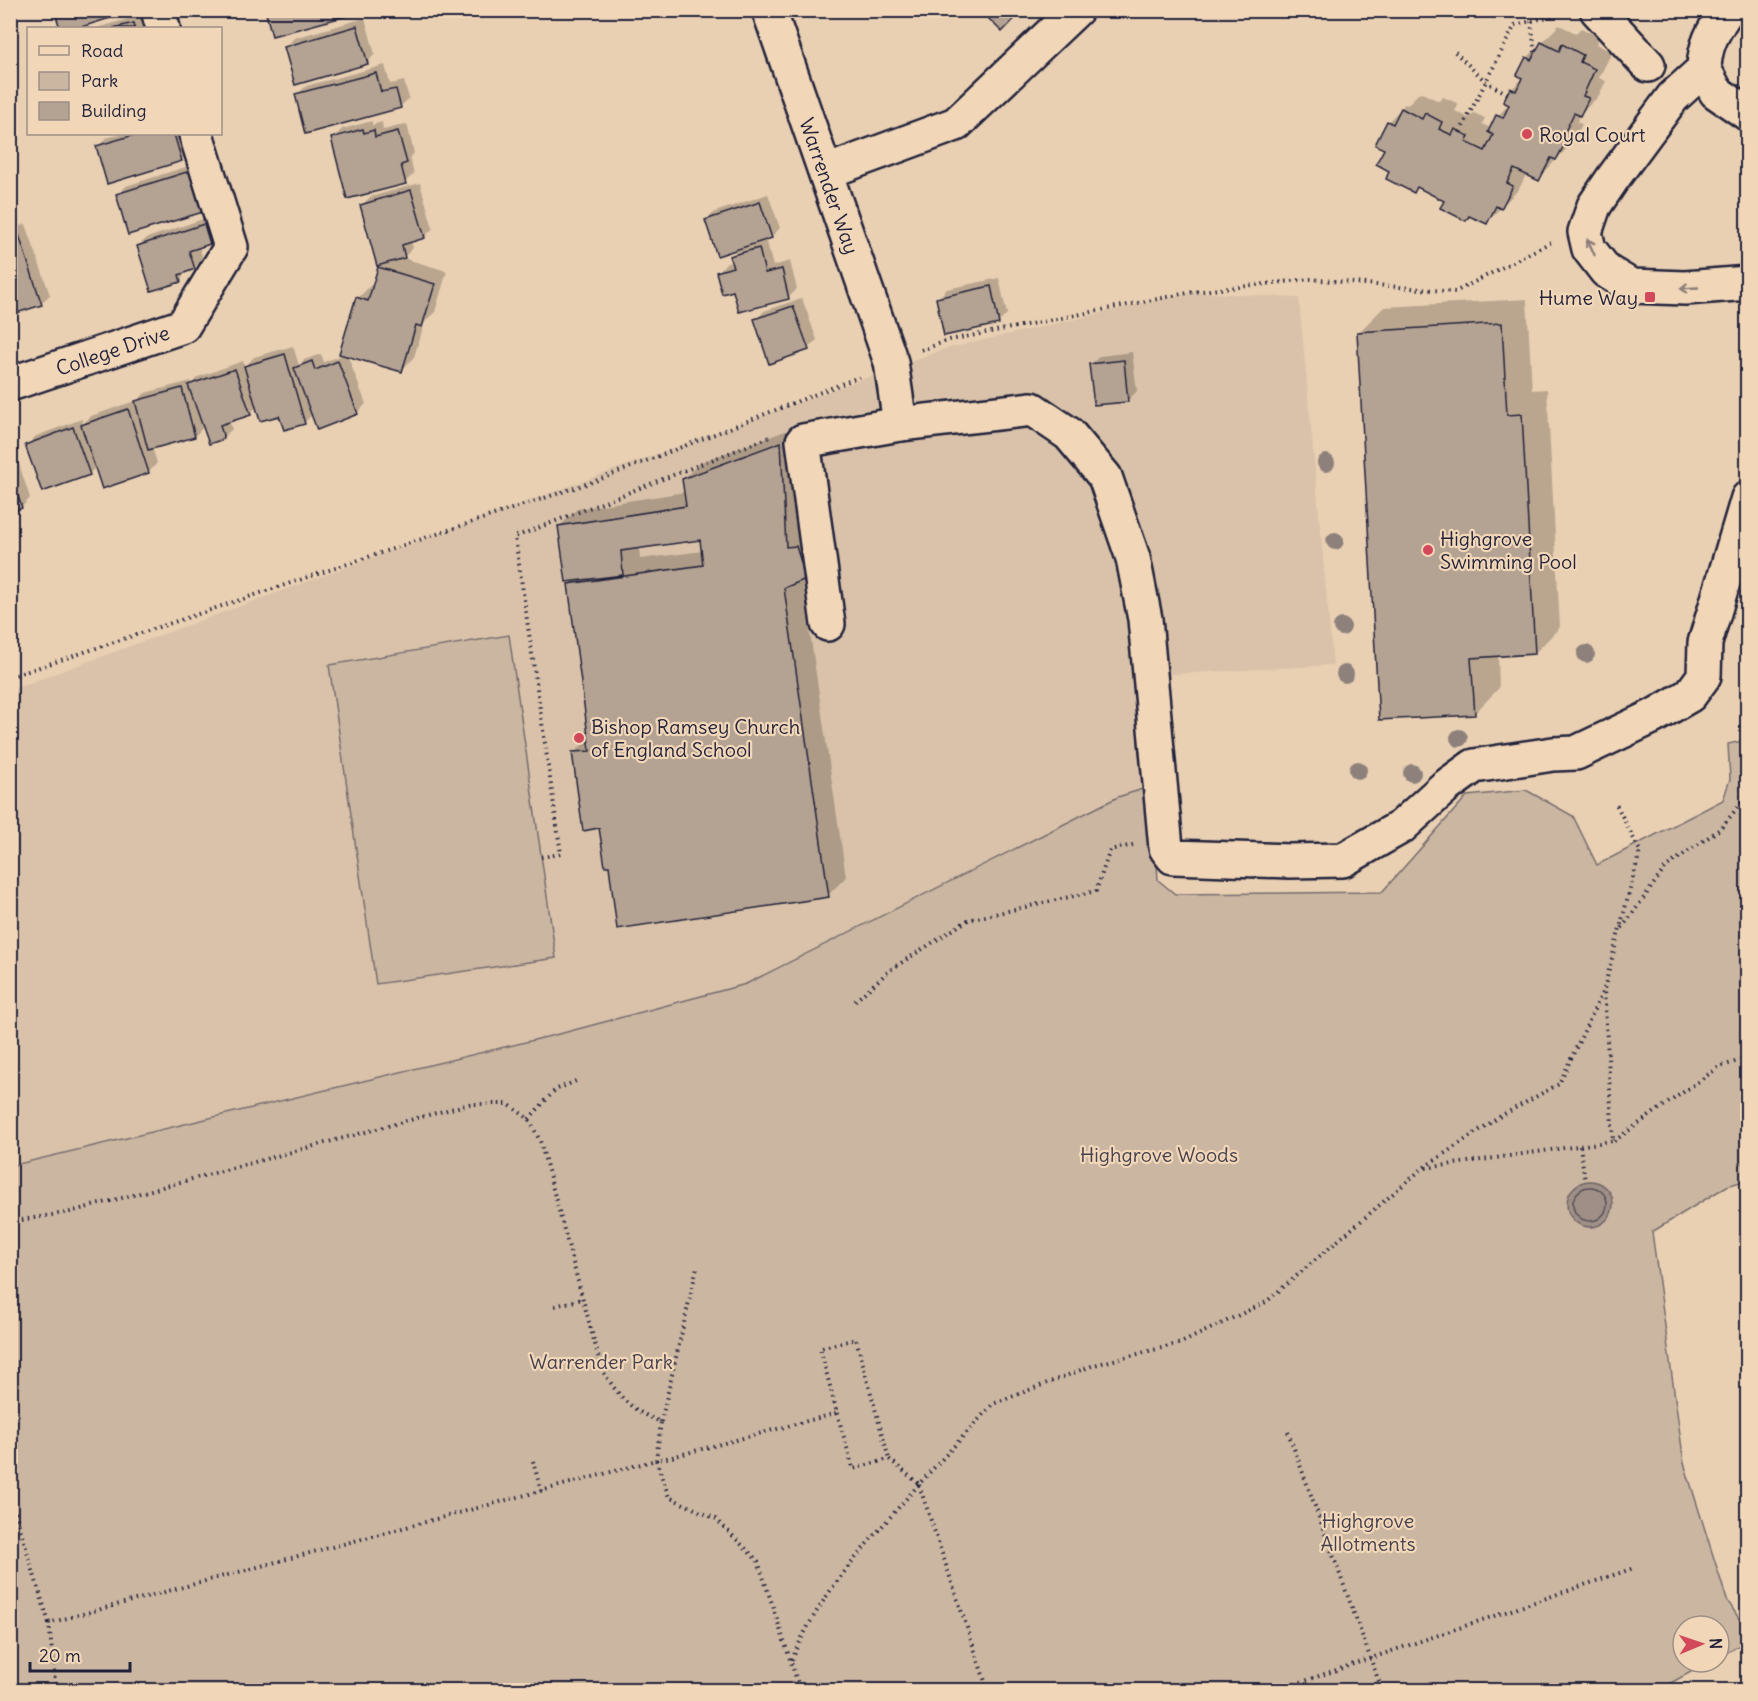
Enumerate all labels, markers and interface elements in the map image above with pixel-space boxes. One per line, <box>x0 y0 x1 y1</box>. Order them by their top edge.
legend <box>27 27 222 135</box>
text: Road <box>81 39 124 62</box>
text: Park <box>81 69 118 92</box>
text: Building <box>81 99 146 122</box>
street label: Warrender Way <box>795 114 865 257</box>
place label: Royal Court <box>1539 122 1646 147</box>
marker: Royal Court <box>1520 127 1534 141</box>
one-way arrow <box>1584 239 1596 257</box>
one-way arrow <box>1680 282 1700 293</box>
place label: Hume Way <box>1539 285 1638 310</box>
marker: Hume Way <box>1643 290 1657 304</box>
street label: College Drive <box>52 319 172 380</box>
place label: Highgrove Swimming Pool <box>1440 526 1577 574</box>
marker: Highgrove Swimming Pool <box>1421 543 1435 557</box>
place label: Bishop Ramsey Church of England School <box>591 714 800 762</box>
marker: Bishop Ramsey Church of England School <box>572 731 586 745</box>
park label: Highgrove Woods <box>1080 1142 1238 1167</box>
park label: Warrender Park <box>529 1349 673 1374</box>
park label: Highgrove Allotments <box>1320 1508 1416 1556</box>
north arrow <box>1671 1614 1731 1674</box>
scale bar <box>30 1635 130 1673</box>
text: N <box>1706 1638 1726 1649</box>
text: 20 m <box>39 1644 81 1667</box>

